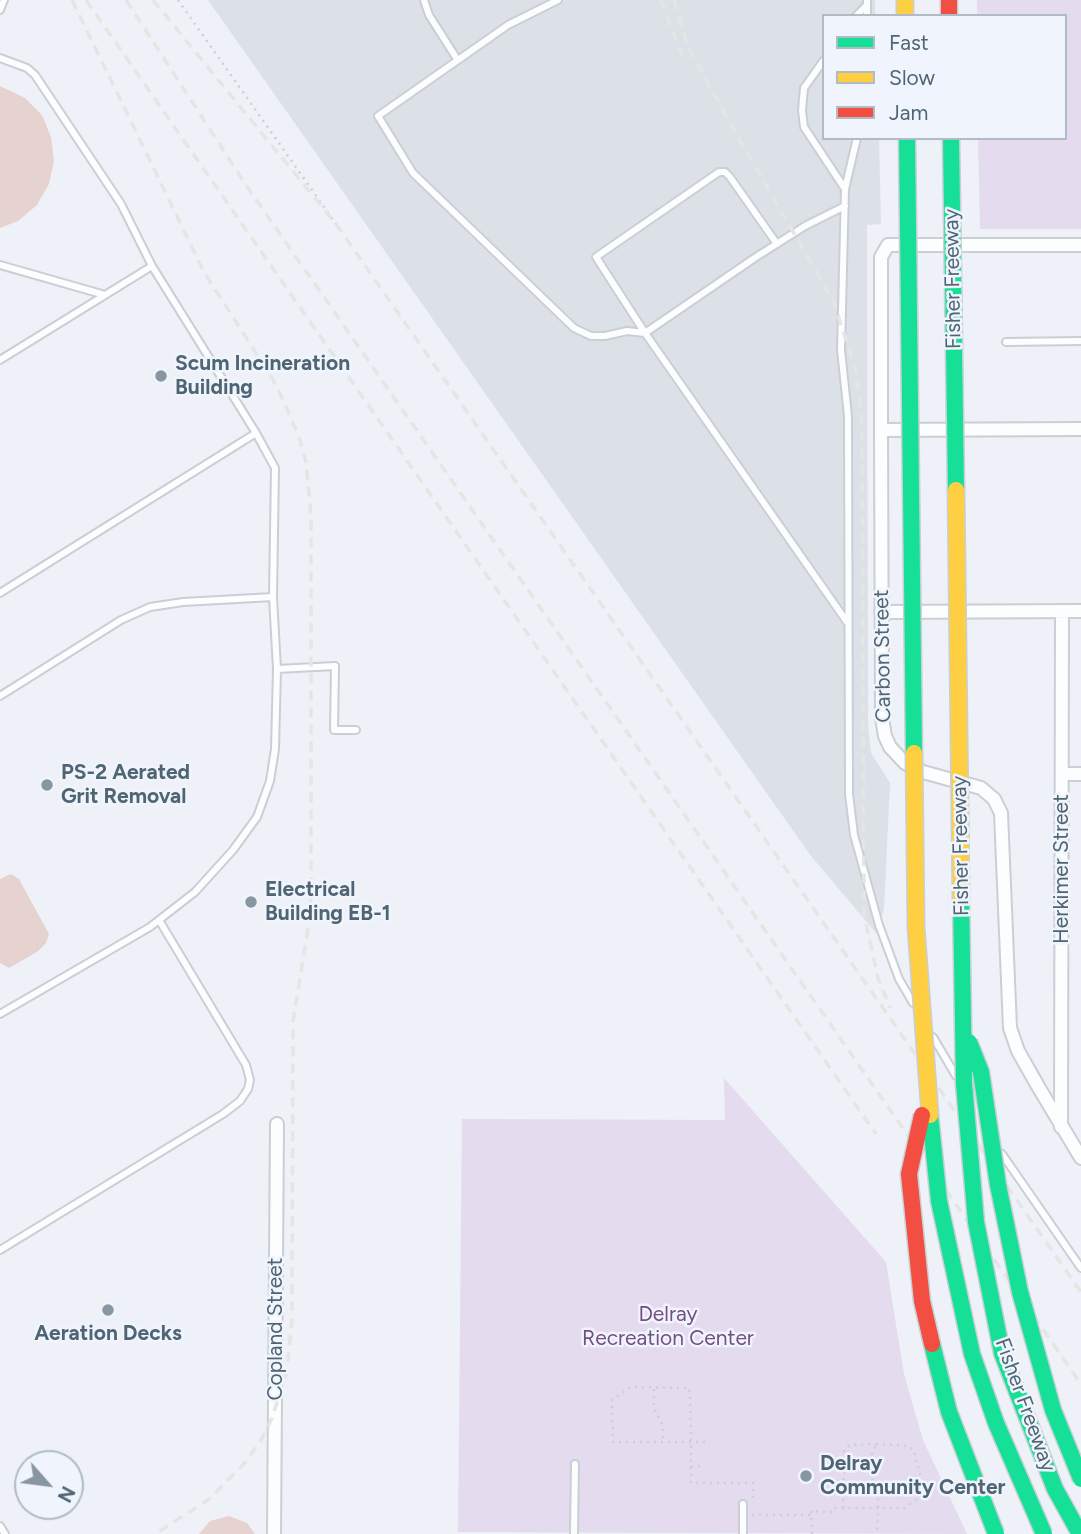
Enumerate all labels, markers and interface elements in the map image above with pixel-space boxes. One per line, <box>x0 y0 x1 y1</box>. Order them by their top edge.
legend <box>822 14 1067 140</box>
text: Fast <box>889 30 929 55</box>
text: Slow <box>889 65 935 90</box>
text: Jam <box>889 100 928 125</box>
street label: Fisher Freeway <box>939 209 967 349</box>
place label: Scum Incineration Building <box>175 351 350 401</box>
marker: Scum Incineration Building <box>153 368 169 384</box>
street label: Carbon Street <box>869 589 897 723</box>
place label: PS-2 Aerated Grit Removal <box>61 760 190 810</box>
street label: Fisher Freeway <box>947 776 975 916</box>
marker: PS-2 Aerated Grit Removal <box>39 777 55 793</box>
street label: Herkimer Street <box>1049 794 1075 944</box>
place label: Electrical Building EB-1 <box>265 877 391 927</box>
marker: Electrical Building EB-1 <box>243 894 259 910</box>
street label: Copland Street <box>263 1257 289 1401</box>
marker: Aeration Decks <box>100 1302 116 1318</box>
park label: Delray Recreation Center <box>582 1302 754 1352</box>
place label: Aeration Decks <box>34 1321 182 1347</box>
street label: Fisher Freeway <box>989 1335 1061 1475</box>
north arrow <box>14 1450 84 1520</box>
place label: Delray Community Center <box>820 1451 1006 1501</box>
marker: Delray Community Center <box>798 1468 814 1484</box>
text: N <box>53 1482 80 1506</box>

